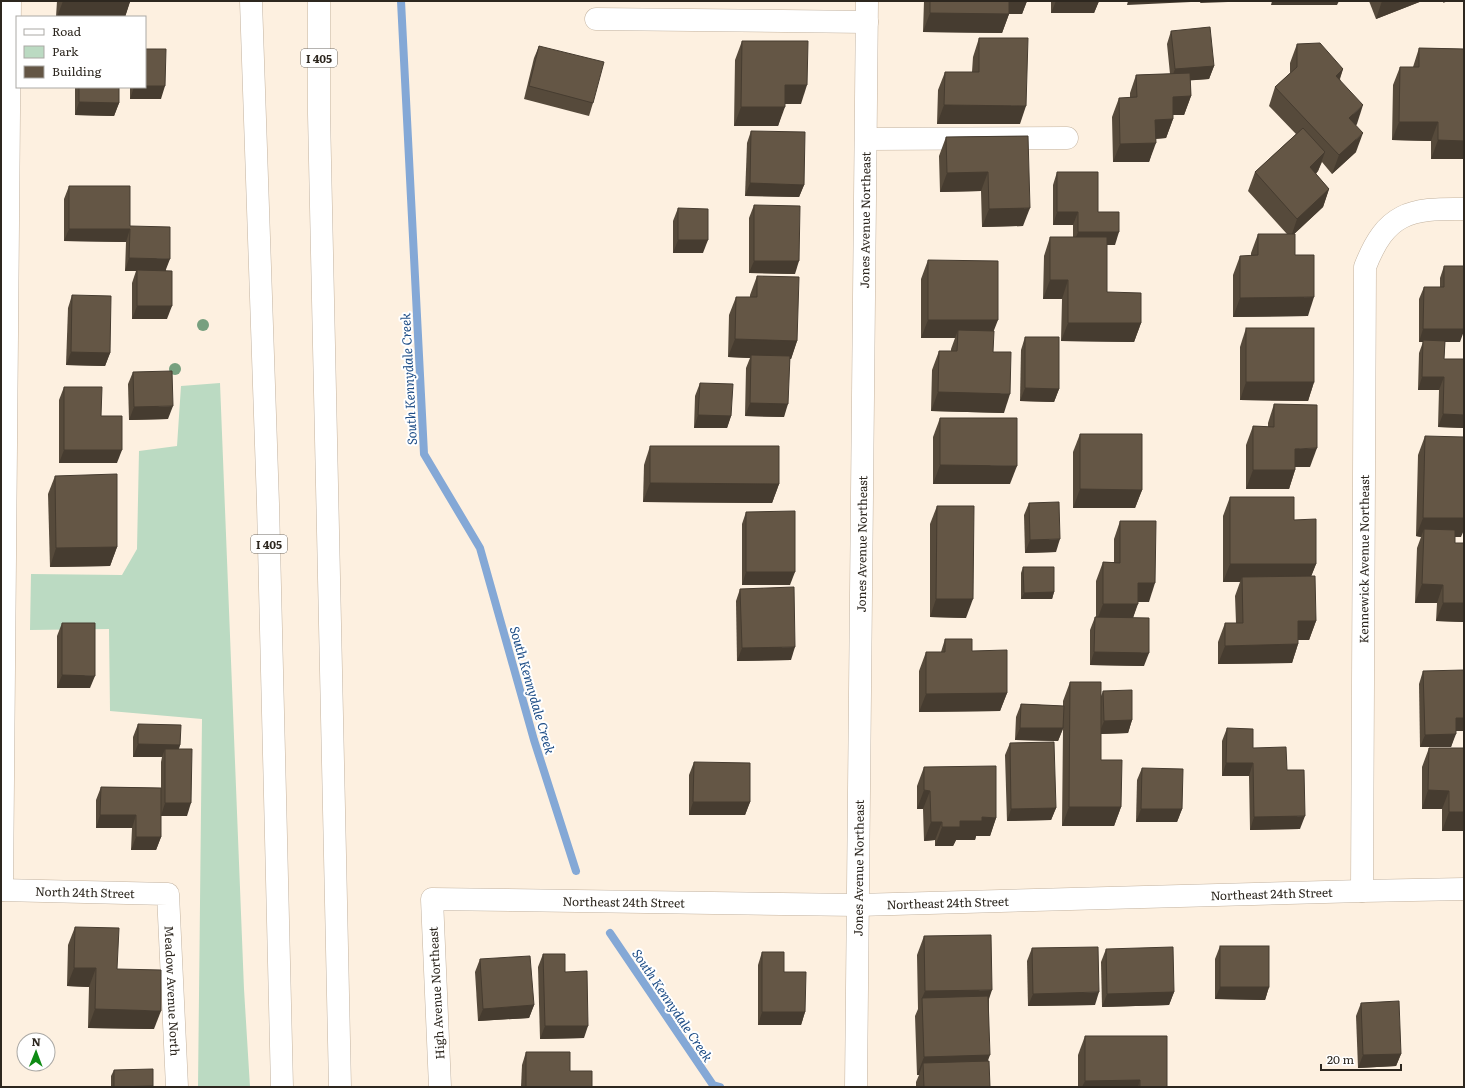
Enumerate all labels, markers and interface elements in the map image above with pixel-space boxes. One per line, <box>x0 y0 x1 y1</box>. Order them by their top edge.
legend <box>16 16 146 88</box>
text: Road <box>52 22 82 40</box>
text: Park <box>52 42 79 60</box>
road number: I 405 <box>301 49 337 67</box>
text: Building <box>52 62 102 80</box>
street label: Jones Avenue Northeast <box>855 151 874 289</box>
water label: South Kennydale Creek <box>395 312 421 446</box>
street label: Kennewick Avenue Northeast <box>1354 474 1373 643</box>
street label: Jones Avenue Northeast <box>852 475 871 613</box>
road number: I 405 <box>251 535 287 553</box>
water label: South Kennydale Creek <box>506 624 561 757</box>
street label: Jones Avenue Northeast <box>849 799 868 937</box>
street label: North 24th Street <box>35 882 135 902</box>
street label: Northeast 24th Street <box>1210 883 1333 904</box>
street label: Northeast 24th Street <box>563 892 685 912</box>
street label: Northeast 24th Street <box>886 892 1009 913</box>
street label: Meadow Avenue North <box>160 925 185 1057</box>
street label: High Avenue Northeast <box>424 926 448 1060</box>
water label: South Kennydale Creek <box>628 945 718 1066</box>
north arrow <box>16 1032 56 1072</box>
text: N <box>31 1033 41 1049</box>
scale bar <box>1321 1046 1401 1072</box>
text: 20 m <box>1327 1050 1354 1068</box>

